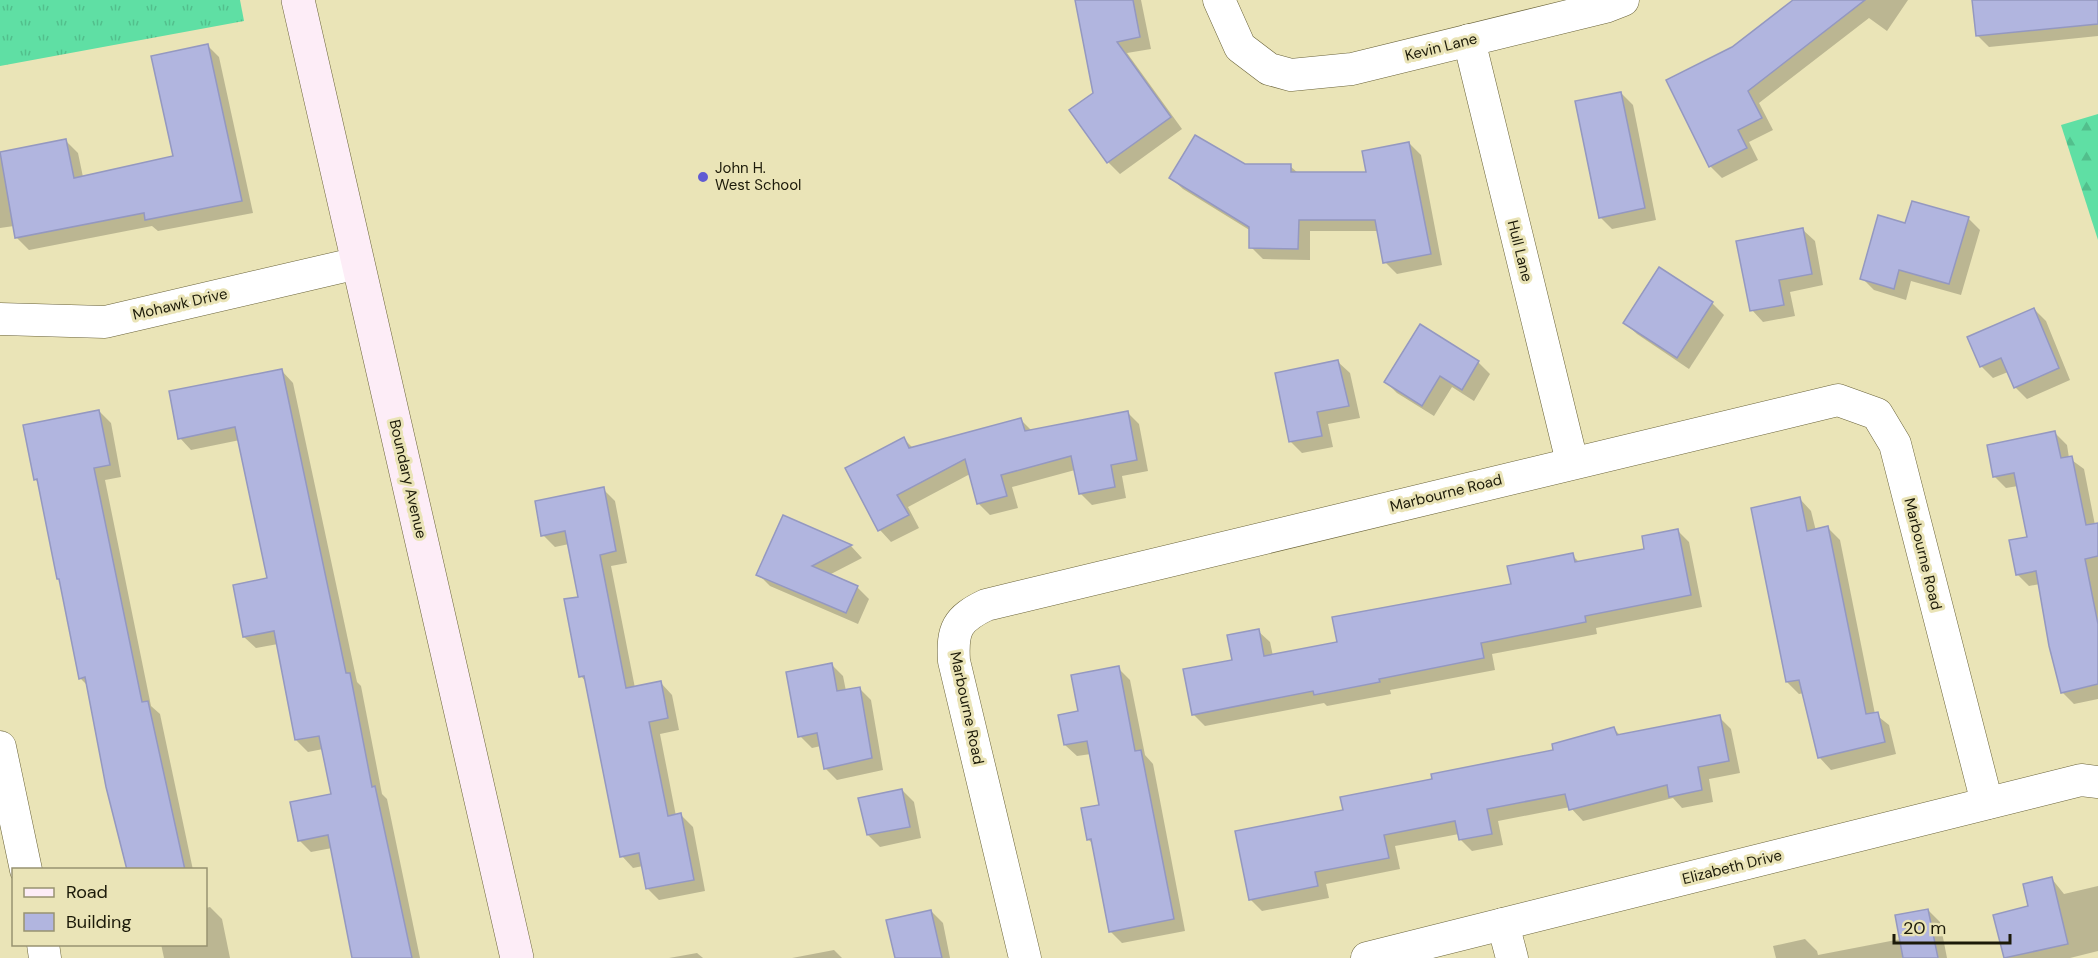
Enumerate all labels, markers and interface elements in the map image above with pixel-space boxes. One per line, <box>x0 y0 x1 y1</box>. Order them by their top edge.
street label: Kevin Lane <box>1403 28 1479 66</box>
place label: John H. West School <box>715 158 801 195</box>
marker: John H. West School <box>696 170 710 184</box>
street label: Hull Lane <box>1503 218 1537 284</box>
street label: Mohawk Drive <box>131 283 229 325</box>
street label: Boundary Avenue <box>385 418 431 540</box>
street label: Marbourne Road <box>1388 469 1504 517</box>
street label: Marbourne Road <box>1899 496 1947 612</box>
street label: Marbourne Road <box>945 650 989 766</box>
street label: Elizabeth Drive <box>1680 845 1784 889</box>
legend <box>12 868 207 946</box>
text: Road <box>66 880 108 904</box>
scale bar <box>1894 907 2010 945</box>
text: Building <box>66 910 131 934</box>
text: 20 m <box>1903 916 1946 940</box>

